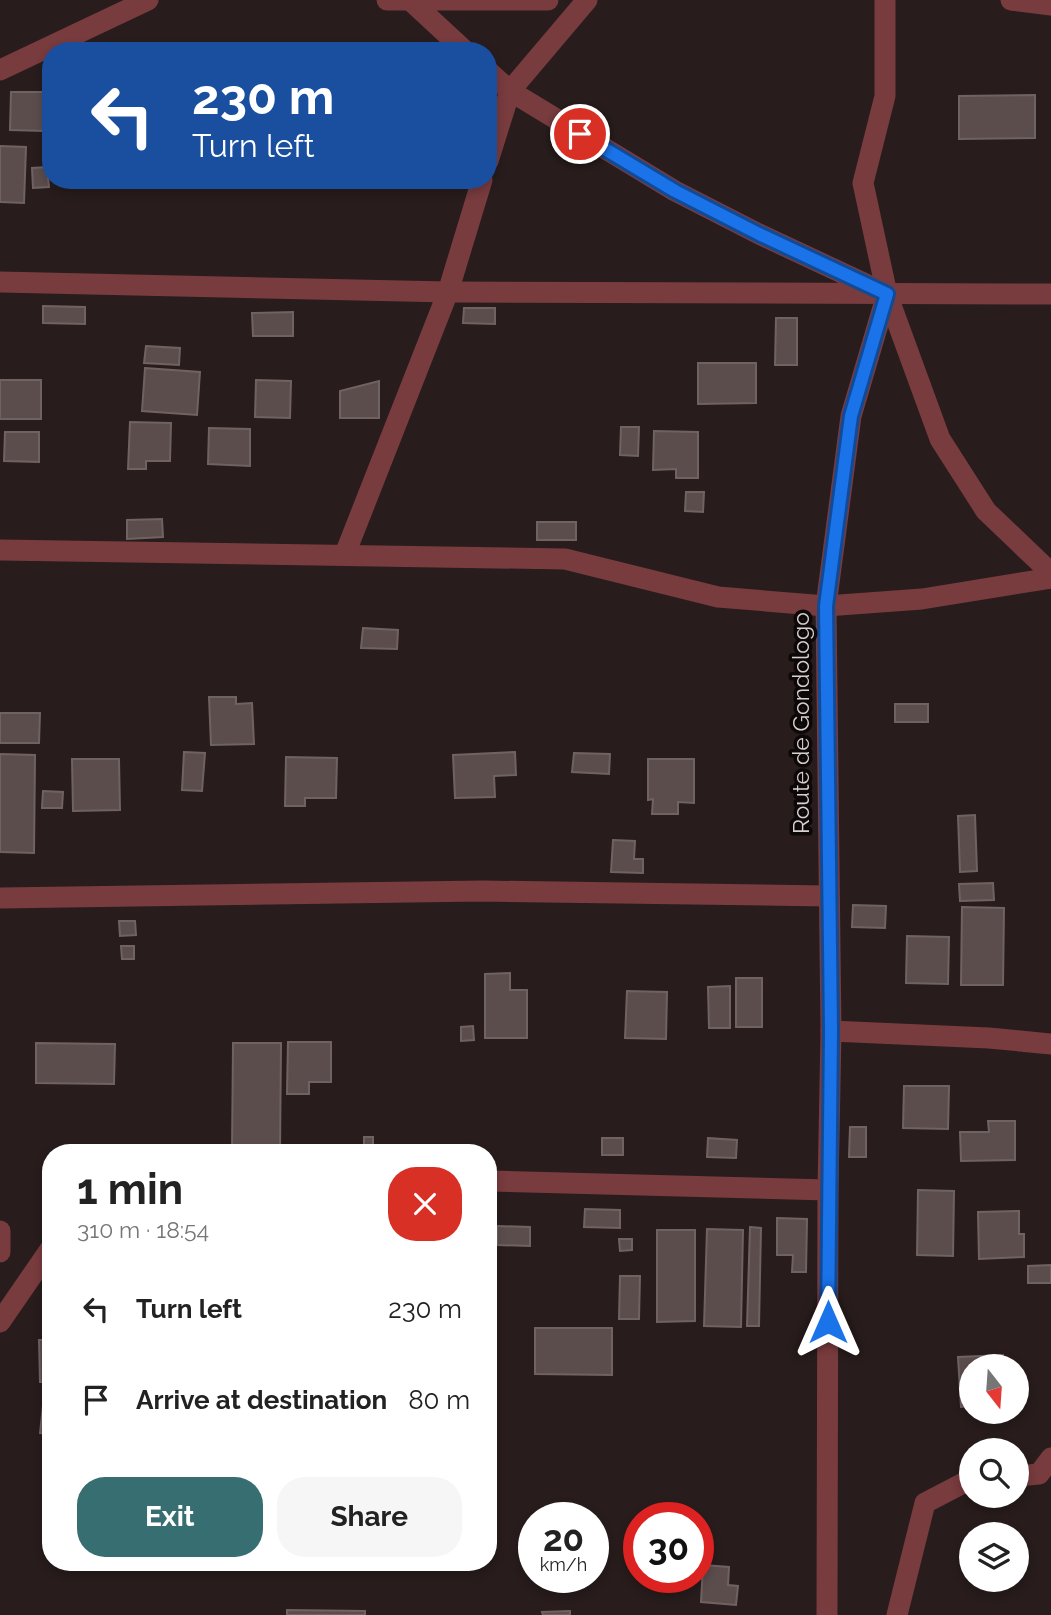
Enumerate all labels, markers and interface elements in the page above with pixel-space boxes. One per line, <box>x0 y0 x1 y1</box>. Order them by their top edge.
text: 230 m <box>192 68 334 125</box>
icon: left <box>77 70 168 161</box>
pin <box>550 104 610 164</box>
icon: arrive <box>561 115 599 153</box>
text: Turn left <box>192 127 314 164</box>
street label: Route de Gondologo <box>787 612 814 834</box>
text: 1 min <box>77 1165 183 1214</box>
button: close <box>388 1167 462 1241</box>
text: 310 m · 18:54 <box>77 1216 209 1243</box>
position arrow <box>791 1285 865 1359</box>
icon: left <box>77 1290 115 1328</box>
text: Turn left <box>136 1294 242 1324</box>
text: 230 m <box>388 1294 462 1324</box>
north arrow <box>959 1354 1029 1424</box>
map controls <box>959 1354 1029 1592</box>
icon: arrive <box>77 1381 115 1419</box>
text: Arrive at destination <box>136 1385 387 1415</box>
text: 80 m <box>408 1385 470 1415</box>
button: search <box>959 1438 1029 1508</box>
button: Exit <box>77 1477 263 1557</box>
button: Share <box>277 1477 462 1557</box>
speed limit sign: 30 <box>623 1502 714 1593</box>
text: 20 <box>543 1518 584 1559</box>
button: layers <box>959 1522 1029 1592</box>
text: km/h <box>540 1554 587 1575</box>

